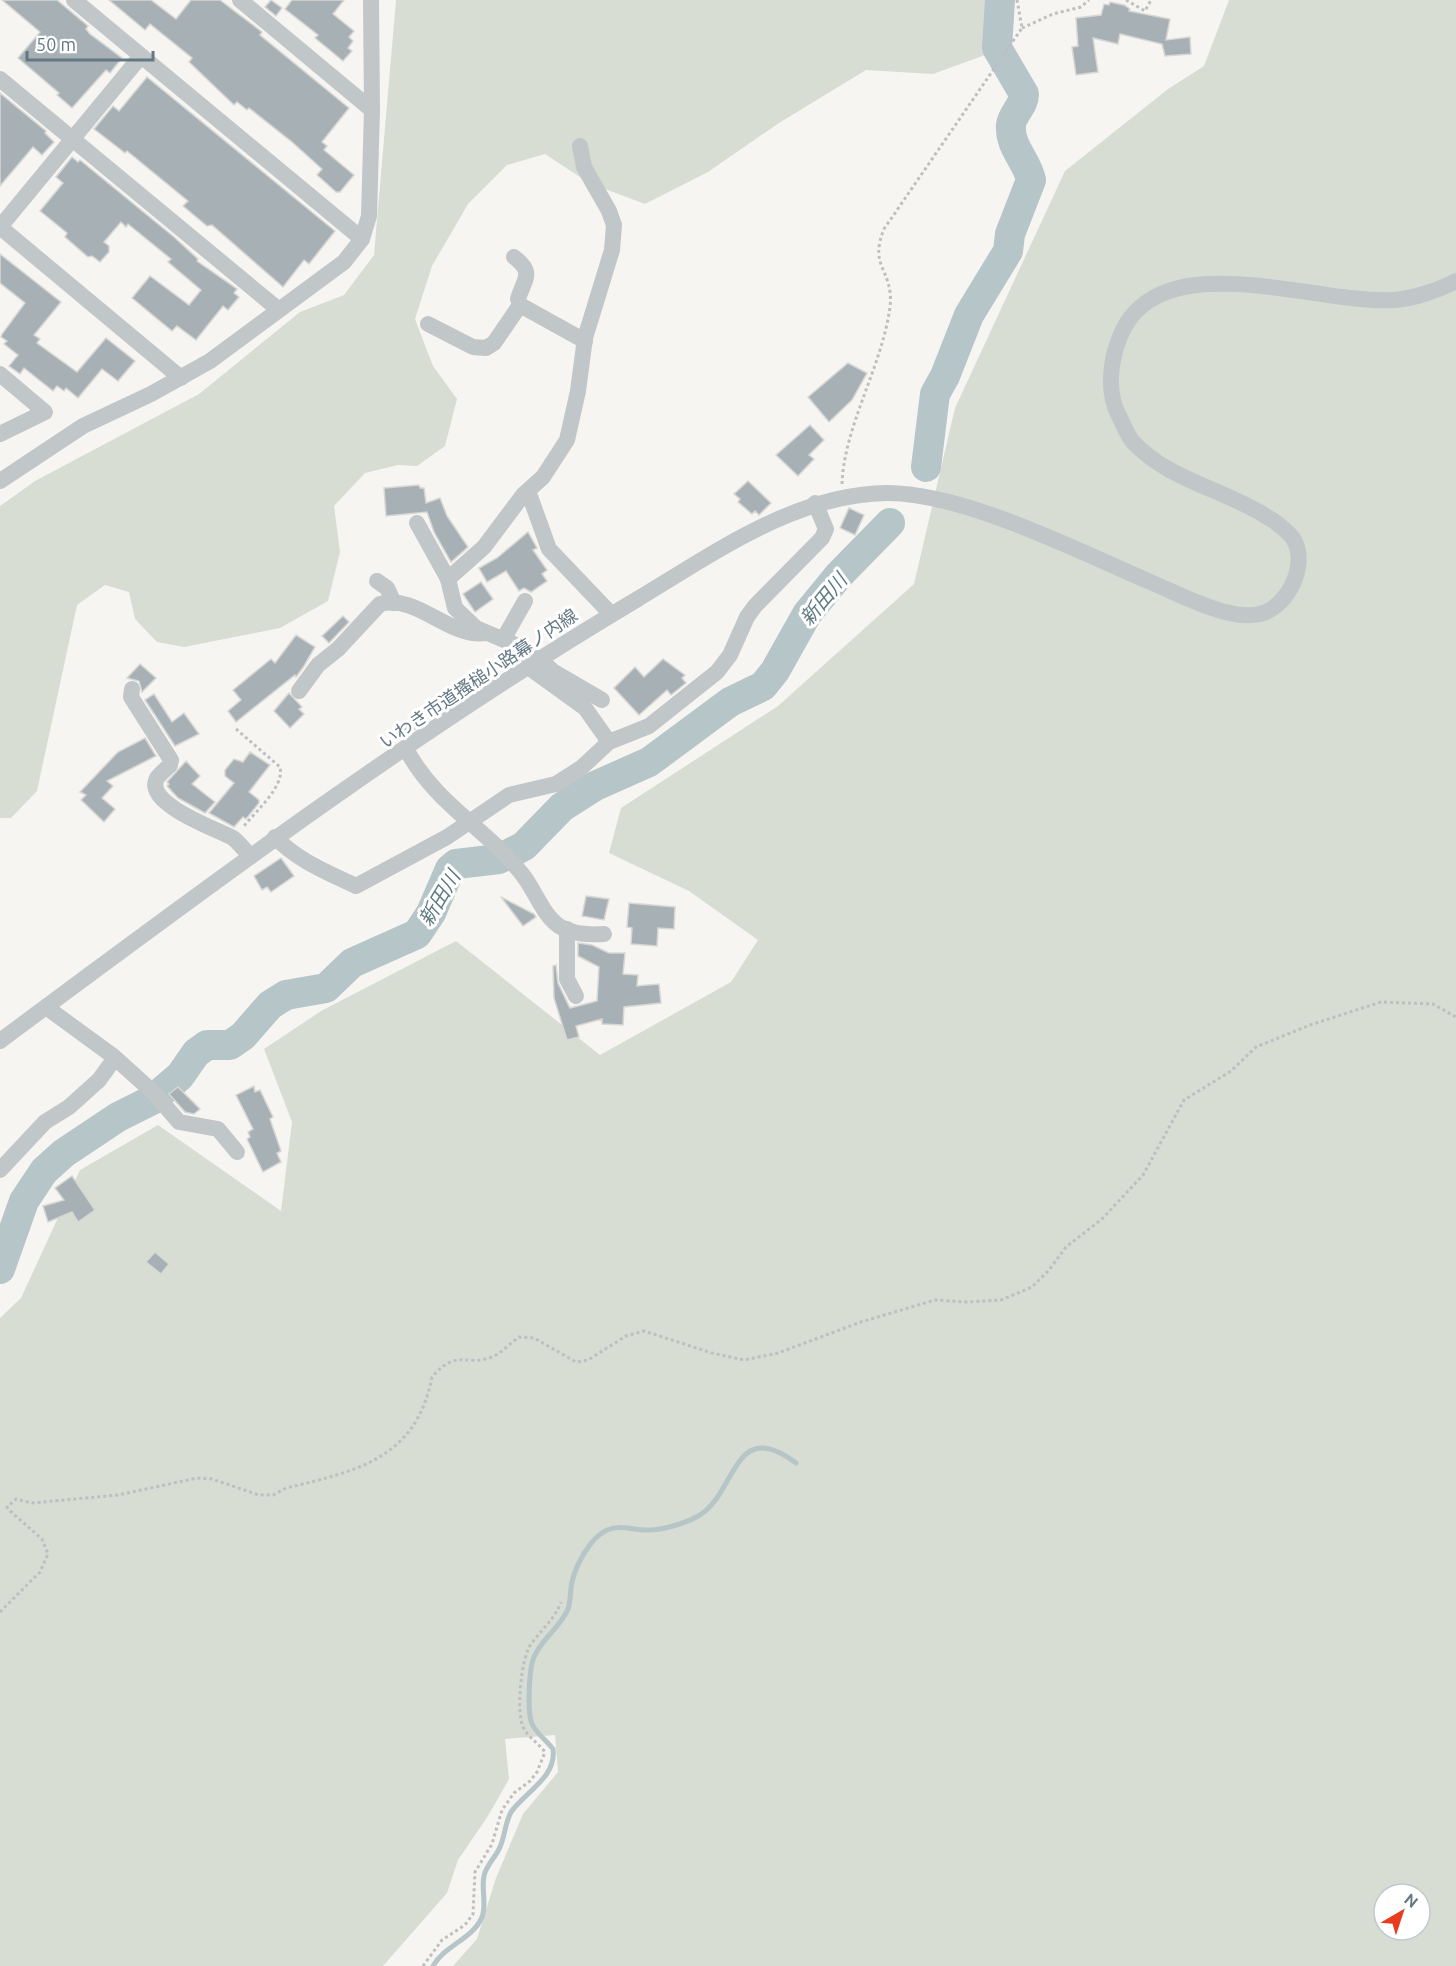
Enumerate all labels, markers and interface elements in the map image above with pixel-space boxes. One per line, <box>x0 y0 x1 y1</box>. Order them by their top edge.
scale bar <box>27 24 153 62</box>
text: 50 m <box>36 34 76 54</box>
water label: 新田川 <box>795 567 852 629</box>
street label: いわき市道搔槌小路幕ノ内線 <box>375 604 581 752</box>
water label: 新田川 <box>414 865 465 930</box>
north arrow <box>1372 1882 1432 1942</box>
text: N <box>1401 1890 1422 1911</box>

